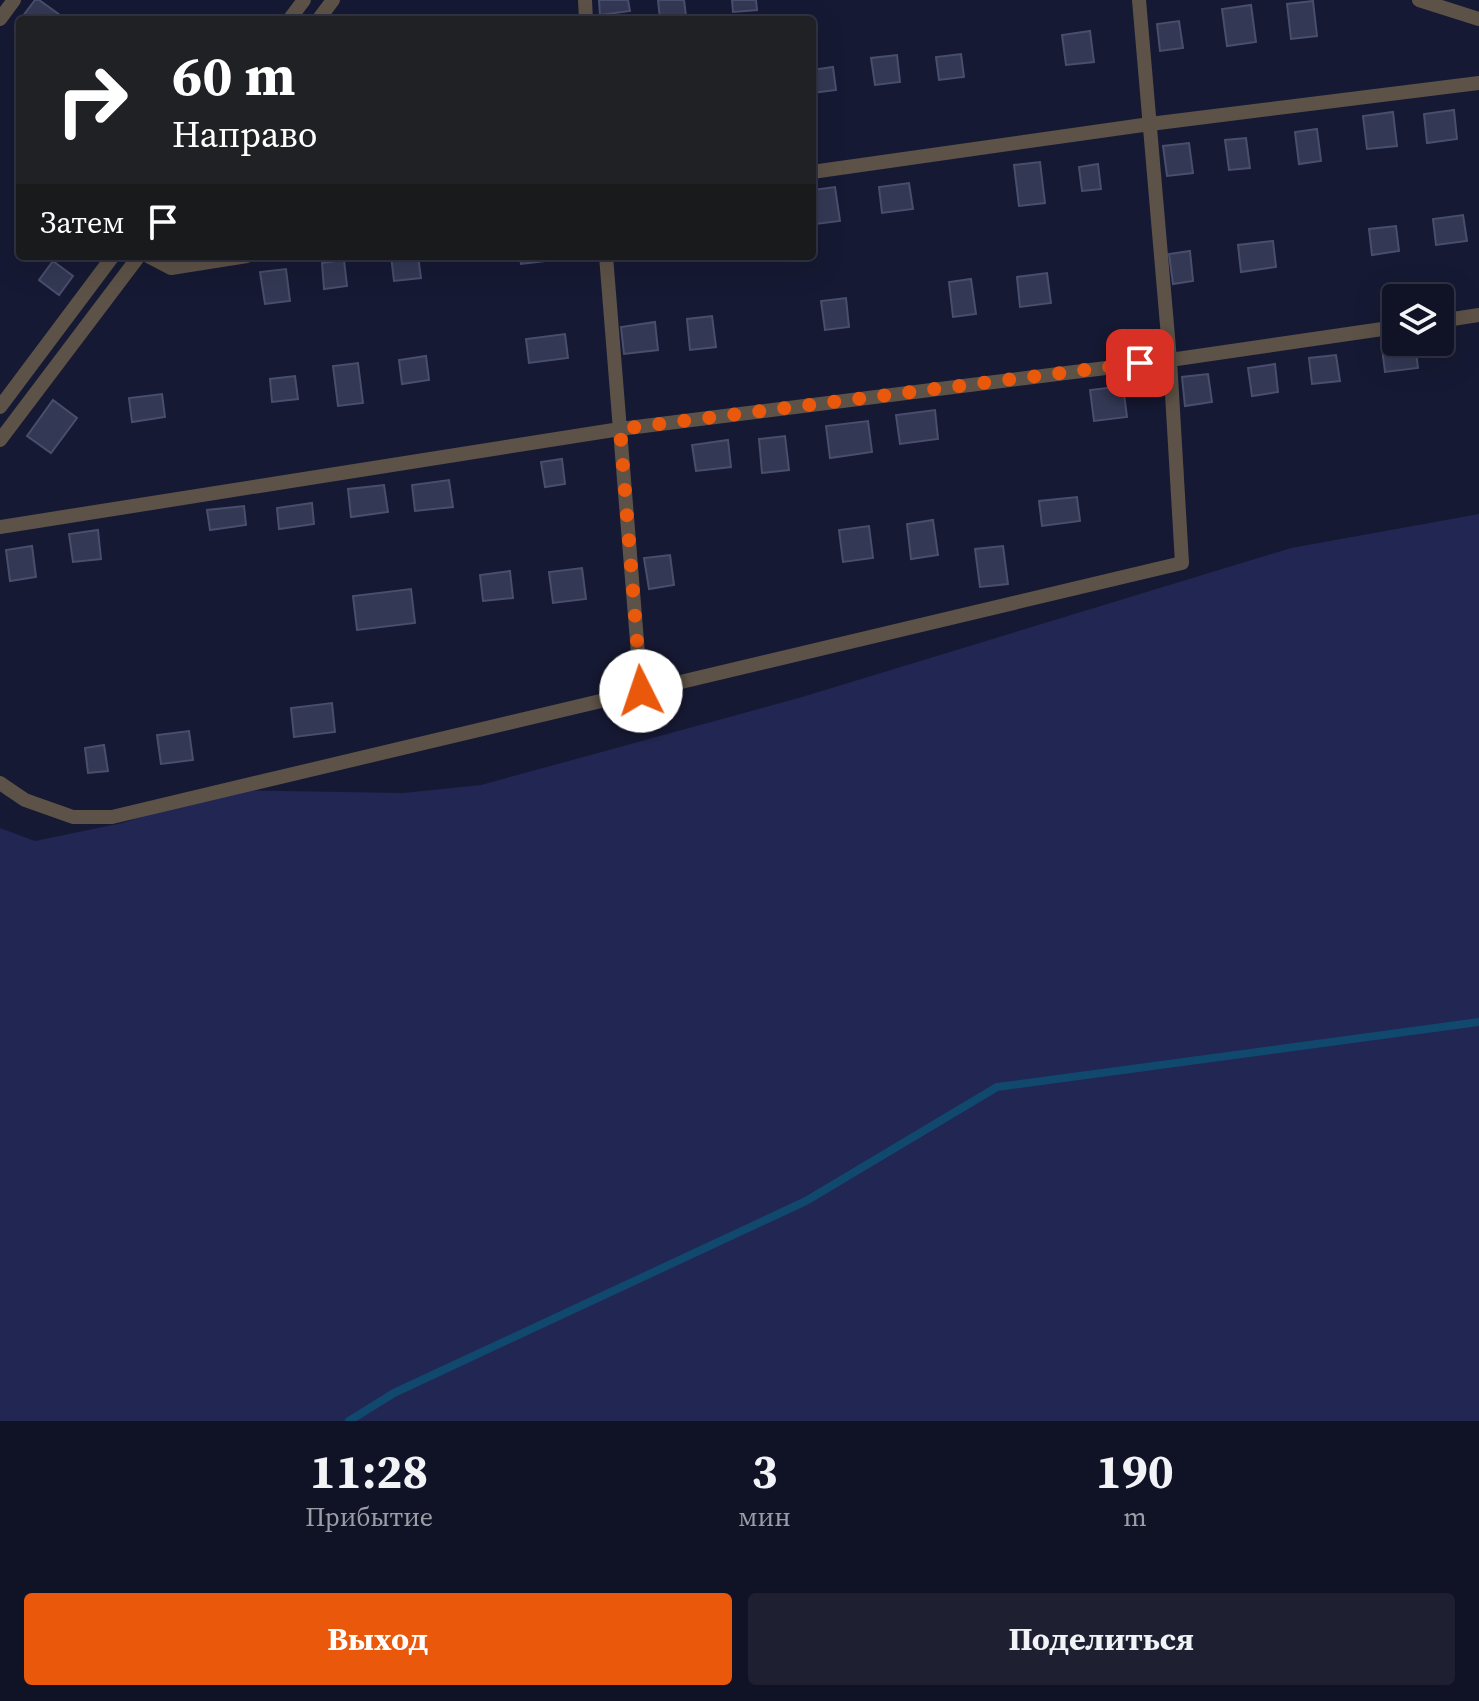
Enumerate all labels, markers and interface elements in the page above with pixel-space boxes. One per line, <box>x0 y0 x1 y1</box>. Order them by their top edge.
text: 60 m <box>172 37 295 114</box>
icon: right <box>40 48 144 152</box>
text: Направо <box>172 110 317 159</box>
icon: arrive <box>141 200 185 244</box>
text: Затем <box>40 202 125 243</box>
map controls <box>1382 284 1454 356</box>
button: layers <box>1382 284 1454 356</box>
pin <box>1106 329 1174 397</box>
icon: arrive <box>1118 341 1162 385</box>
position arrow <box>599 649 683 733</box>
text: 11:28 <box>310 1438 428 1504</box>
text: 3 <box>751 1438 777 1504</box>
text: 190 <box>1096 1438 1174 1504</box>
text: Прибытие <box>305 1499 433 1535</box>
text: мин <box>738 1499 791 1535</box>
text: m <box>1123 1499 1147 1535</box>
button: Выход <box>24 1593 732 1685</box>
button: Поделиться <box>748 1593 1455 1685</box>

